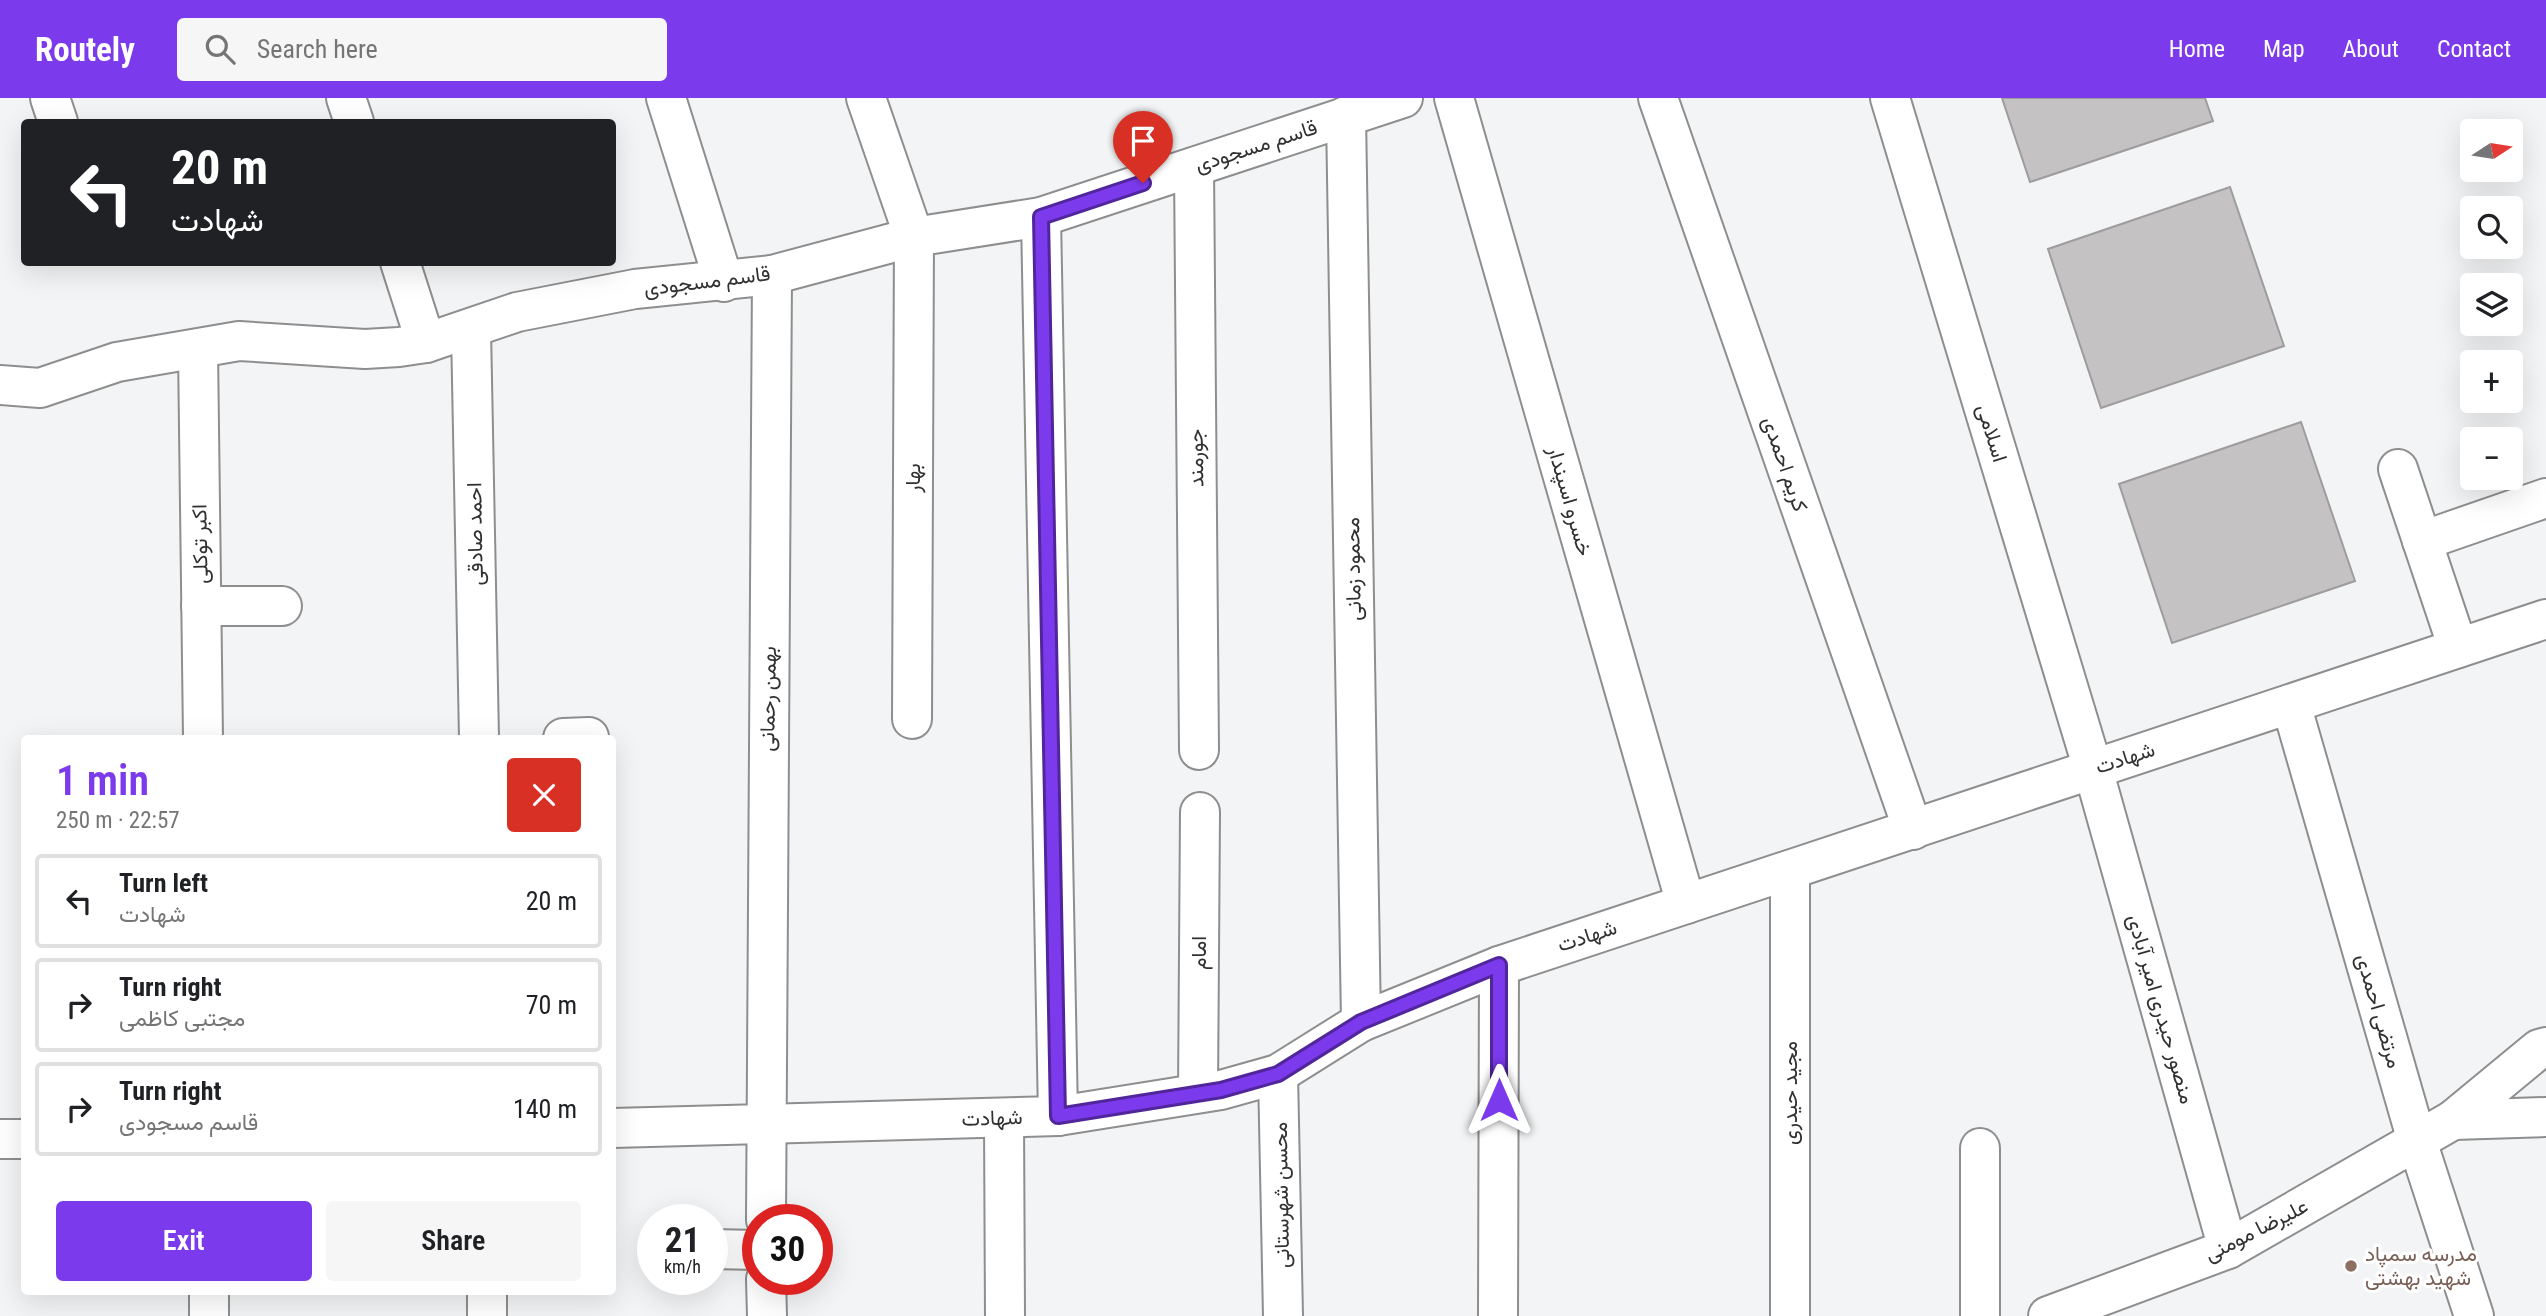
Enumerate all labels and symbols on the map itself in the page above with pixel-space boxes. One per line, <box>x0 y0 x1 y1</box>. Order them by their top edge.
pin <box>1113 111 1173 183</box>
street label: قاسم مسجودی <box>1192 115 1321 179</box>
north arrow <box>2460 119 2524 182</box>
street label: قاسم مسجودی <box>642 261 772 303</box>
street label: اسلامی <box>1972 401 2012 465</box>
street label: کریم احمدی <box>1756 413 1812 515</box>
street label: جورمند <box>1183 429 1210 487</box>
street label: خسرو اسپندار <box>1541 442 1597 559</box>
street label: بهار <box>901 463 926 494</box>
street label: احمد صادقی <box>462 482 488 586</box>
street label: اکبر توکلی <box>187 504 214 584</box>
street label: محمود زمانی <box>1340 517 1367 621</box>
street label: بهمن رحمانی <box>755 646 782 752</box>
street label: شهادت <box>2092 737 2158 780</box>
street label: منصور حیدری امیر آبادی <box>2121 911 2200 1107</box>
street label: شهادت <box>1554 915 1620 958</box>
street label: امام <box>1187 936 1213 970</box>
street label: مرتضی احمدی <box>2350 951 2407 1071</box>
street label: مجید حیدری <box>1778 1041 1803 1145</box>
position arrow <box>1462 1063 1536 1137</box>
street label: شهادت <box>961 1105 1023 1132</box>
street label: محسن شهرستانی <box>1268 1122 1295 1268</box>
street label: علیرضا مومنی <box>2200 1194 2312 1267</box>
speed limit sign: 30 <box>742 1204 833 1295</box>
place label: مدرسه سمپاد شهید بهشتی <box>2365 1242 2477 1291</box>
marker: مدرسه سمپاد شهید بهشتی <box>2343 1258 2359 1274</box>

